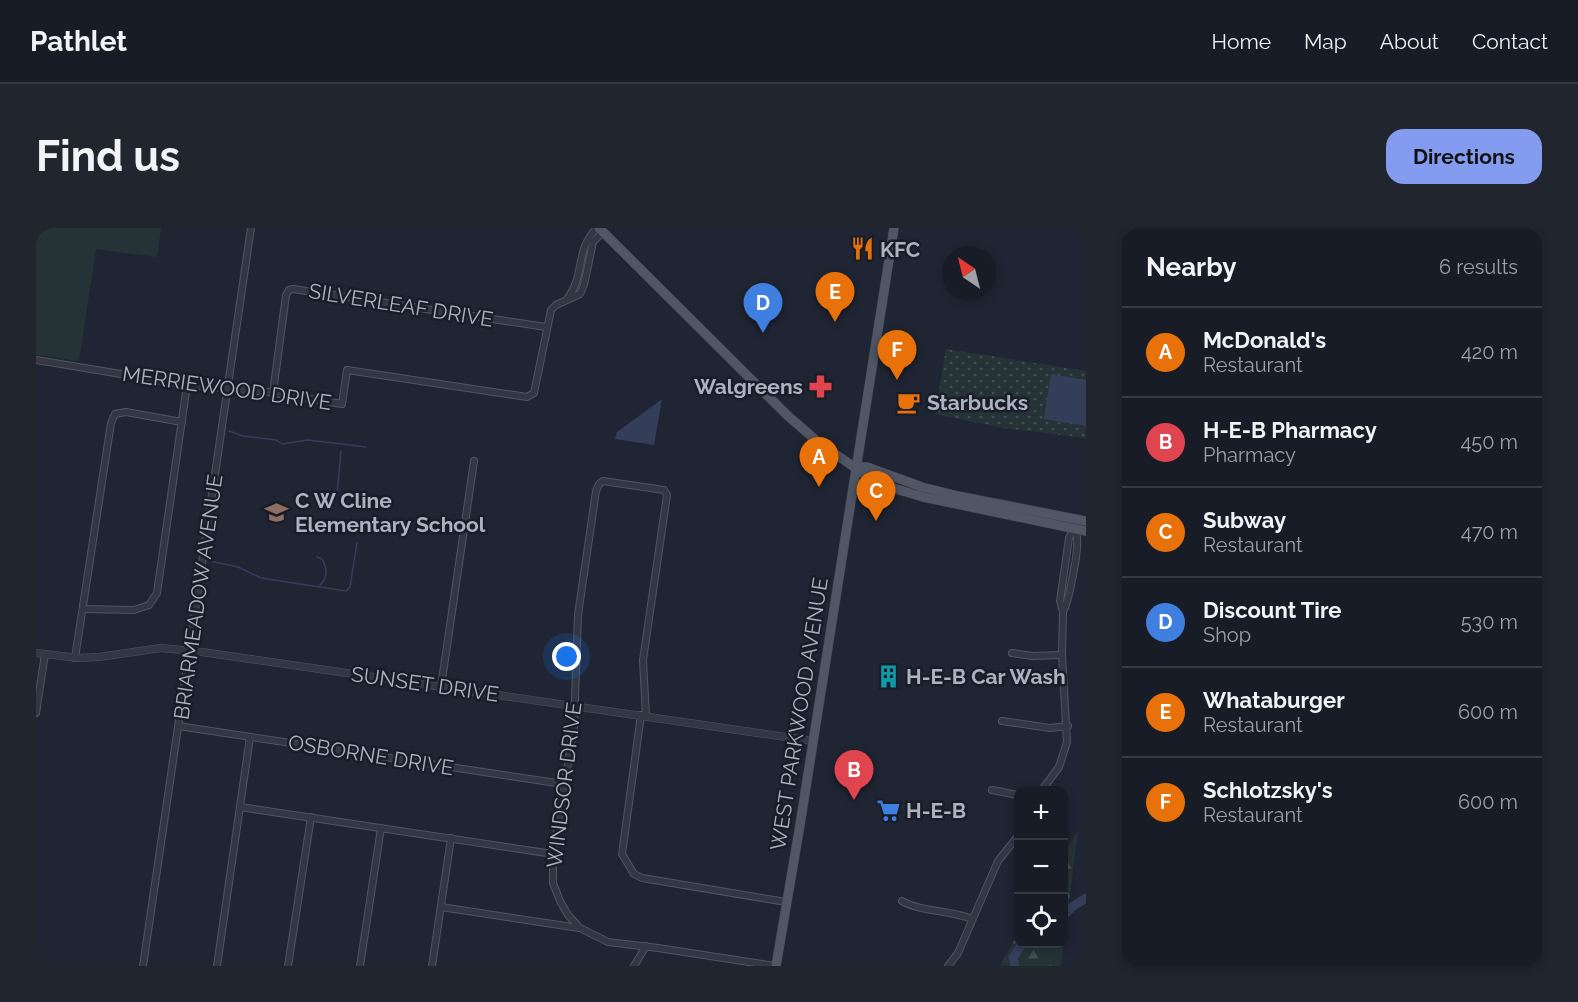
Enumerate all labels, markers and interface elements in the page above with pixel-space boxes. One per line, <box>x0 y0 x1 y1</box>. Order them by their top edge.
text: Pathlet <box>30 25 127 58</box>
text: Home <box>1212 29 1271 54</box>
text: Map <box>1304 29 1347 54</box>
text: About <box>1380 29 1439 54</box>
text: Contact <box>1472 29 1548 54</box>
button: Directions <box>1386 129 1542 184</box>
text: Find us <box>36 132 180 181</box>
restaurant icon: KFC <box>849 236 875 262</box>
place label: KFC <box>880 237 920 262</box>
north arrow <box>942 246 996 300</box>
text: Nearby <box>1146 252 1236 282</box>
text: 6 results <box>1439 255 1518 279</box>
pin: E <box>816 272 854 322</box>
street label: SILVERLEAF DRIVE <box>307 278 495 332</box>
pin: D <box>744 284 782 333</box>
text: McDonald's <box>1203 327 1326 353</box>
pin: F <box>878 330 916 380</box>
text: A <box>1159 340 1172 364</box>
text: 420 m <box>1461 340 1518 364</box>
text: Restaurant <box>1203 353 1303 377</box>
street label: MERRIEWOOD DRIVE <box>121 361 333 415</box>
pharmacy icon: Walgreens <box>808 373 834 399</box>
place label: Walgreens <box>694 374 803 399</box>
cafe icon: Starbucks <box>896 389 922 415</box>
place label: Starbucks <box>927 390 1028 415</box>
text: H-E-B Pharmacy <box>1203 417 1377 443</box>
text: B <box>1159 430 1172 454</box>
text: 450 m <box>1460 430 1518 454</box>
pin: A <box>800 438 838 487</box>
text: Pharmacy <box>1203 443 1296 467</box>
pin: C <box>856 472 896 521</box>
street label: BRIARMEADOW AVENUE <box>168 473 228 721</box>
place label: C W Cline Elementary School <box>295 488 486 537</box>
school or university icon: C W Cline Elementary School <box>264 499 290 525</box>
text: Subway <box>1203 507 1286 533</box>
text: C <box>1159 520 1172 544</box>
text: 470 m <box>1461 520 1518 544</box>
text: Restaurant <box>1203 533 1303 557</box>
street label: WEST PARKWOOD AVENUE <box>765 576 833 852</box>
text: Discount Tire <box>1203 597 1342 623</box>
text: D <box>1158 610 1173 634</box>
text: 530 m <box>1461 610 1518 634</box>
text: Shop <box>1203 623 1251 647</box>
your location <box>552 642 581 671</box>
street label: SUNSET DRIVE <box>350 661 500 707</box>
building icon: H-E-B Car Wash <box>875 663 901 689</box>
place label: H-E-B Car Wash <box>906 664 1066 689</box>
text: Whataburger <box>1203 687 1345 713</box>
text: E <box>1159 700 1172 724</box>
text: 600 m <box>1458 700 1518 724</box>
street label: WINDSOR DRIVE <box>541 701 587 869</box>
text: Restaurant <box>1203 713 1303 737</box>
street label: OSBORNE DRIVE <box>286 730 456 780</box>
pin: B <box>834 750 874 800</box>
text: Schlotzsky's <box>1203 777 1333 803</box>
map controls <box>1014 786 1068 948</box>
button: + <box>1014 786 1068 840</box>
text: F <box>1160 790 1171 814</box>
text: 600 m <box>1458 790 1518 814</box>
supermarket icon: H-E-B <box>875 797 901 823</box>
place label: H-E-B <box>906 798 966 823</box>
text: Restaurant <box>1203 803 1303 827</box>
button: − <box>1014 840 1068 894</box>
button: locate <box>1014 894 1068 948</box>

